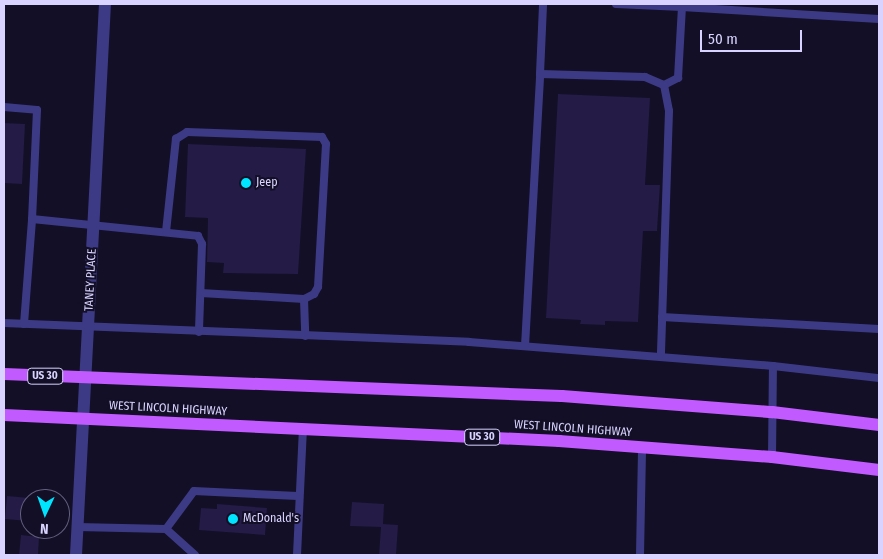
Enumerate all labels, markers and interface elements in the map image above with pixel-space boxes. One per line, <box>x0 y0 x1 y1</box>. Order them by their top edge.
scale bar <box>703 20 806 52</box>
text: 50 m <box>708 30 738 48</box>
place label: Jeep <box>256 176 278 190</box>
marker: Jeep <box>240 177 252 189</box>
street label: TANEY PLACE <box>82 248 100 312</box>
road number: US 30 <box>26 368 64 384</box>
street label: WEST LINCOLN HIGHWAY <box>109 399 227 419</box>
street label: WEST LINCOLN HIGHWAY <box>513 418 633 440</box>
road number: US 30 <box>463 428 501 446</box>
north arrow <box>20 489 70 539</box>
place label: McDonald's <box>243 512 299 526</box>
marker: McDonald's <box>227 513 239 525</box>
text: N <box>40 520 49 537</box>

